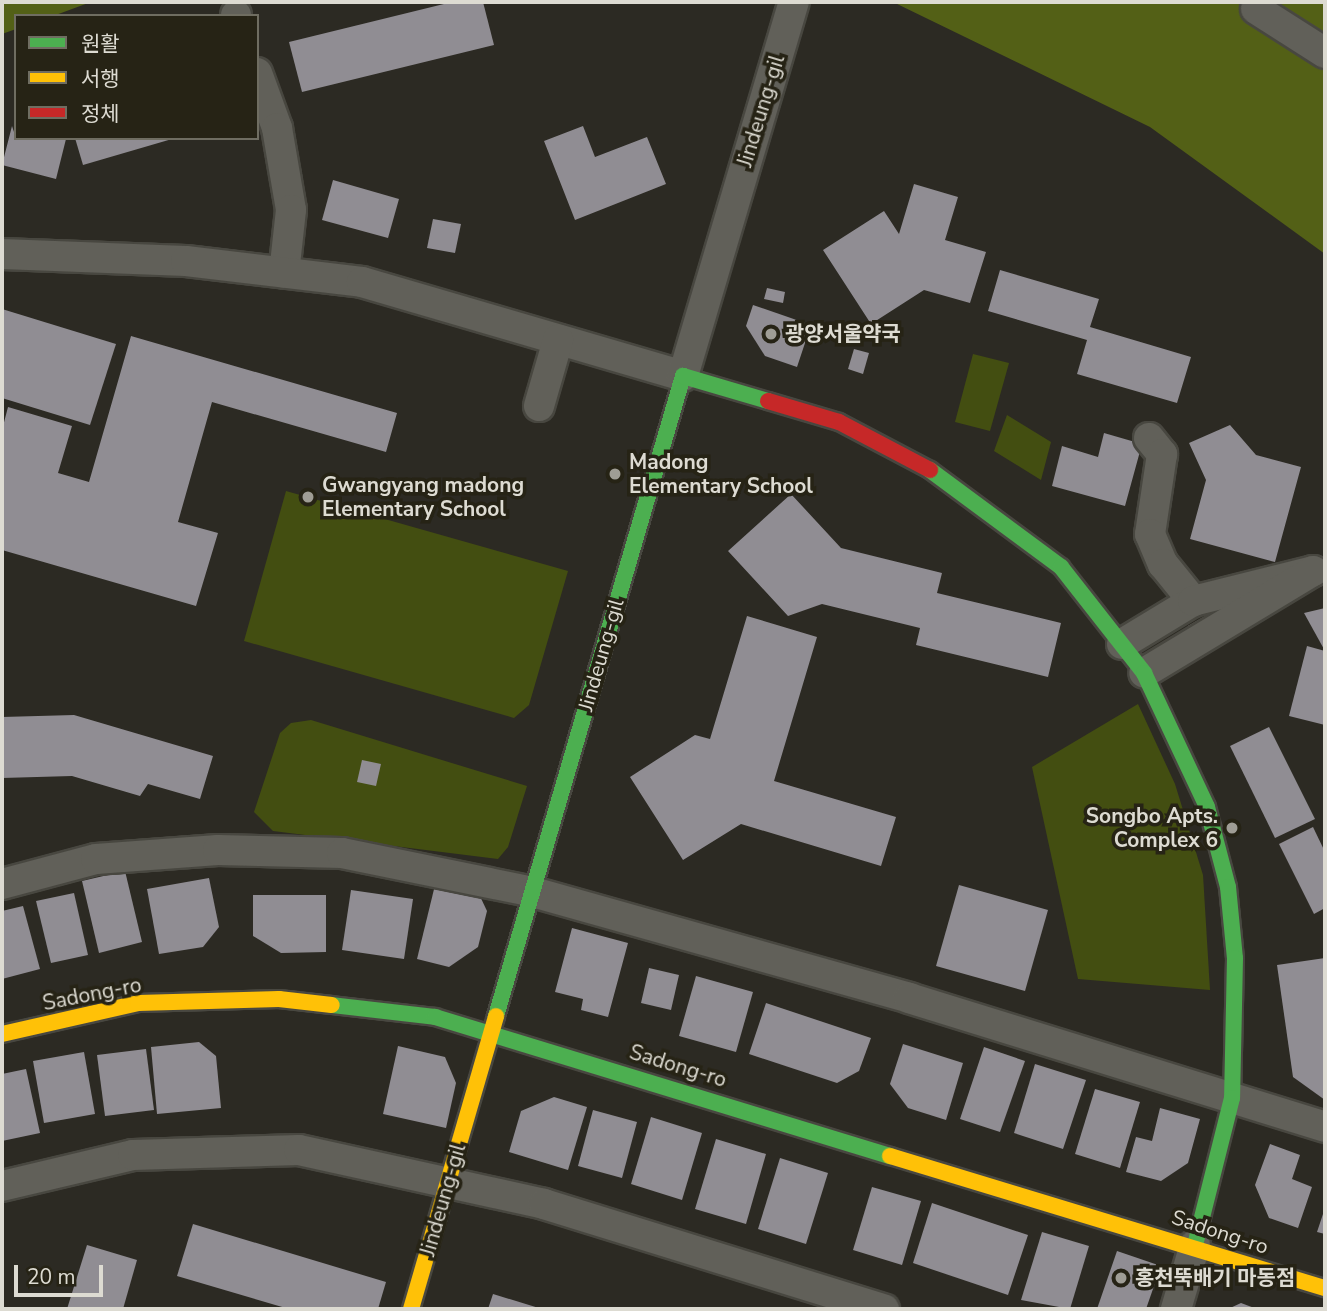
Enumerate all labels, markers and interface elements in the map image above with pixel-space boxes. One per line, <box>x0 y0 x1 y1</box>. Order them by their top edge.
legend <box>14 14 259 140</box>
text: 원활 <box>81 30 120 58</box>
street label: Jindeung-gil <box>732 52 790 170</box>
text: 서행 <box>81 65 120 93</box>
text: 정체 <box>81 100 120 128</box>
place label: 광양서울약국 <box>785 321 901 347</box>
marker: 광양서울약국 <box>763 326 779 342</box>
place label: Madong Elementary School <box>629 449 813 499</box>
marker: Madong Elementary School <box>607 466 623 482</box>
place label: Gwangyang madong Elementary School <box>322 472 524 522</box>
marker: Gwangyang madong Elementary School <box>300 489 316 505</box>
street label: Jindeung-gil <box>573 596 629 714</box>
place label: Songbo Apts. Complex 6 <box>1086 803 1218 853</box>
marker: Songbo Apts. Complex 6 <box>1224 820 1240 836</box>
street label: Sadong-ro <box>40 972 144 1016</box>
street label: Sadong-ro <box>626 1039 730 1093</box>
street label: Jindeung-gil <box>415 1141 471 1259</box>
street label: Sadong-ro <box>1168 1205 1272 1259</box>
scale bar <box>18 1252 107 1296</box>
text: 20 m <box>27 1263 76 1291</box>
place label: 홍천뚝배기 마동점 <box>1135 1265 1295 1291</box>
marker: 홍천뚝배기 마동점 <box>1113 1270 1129 1286</box>

